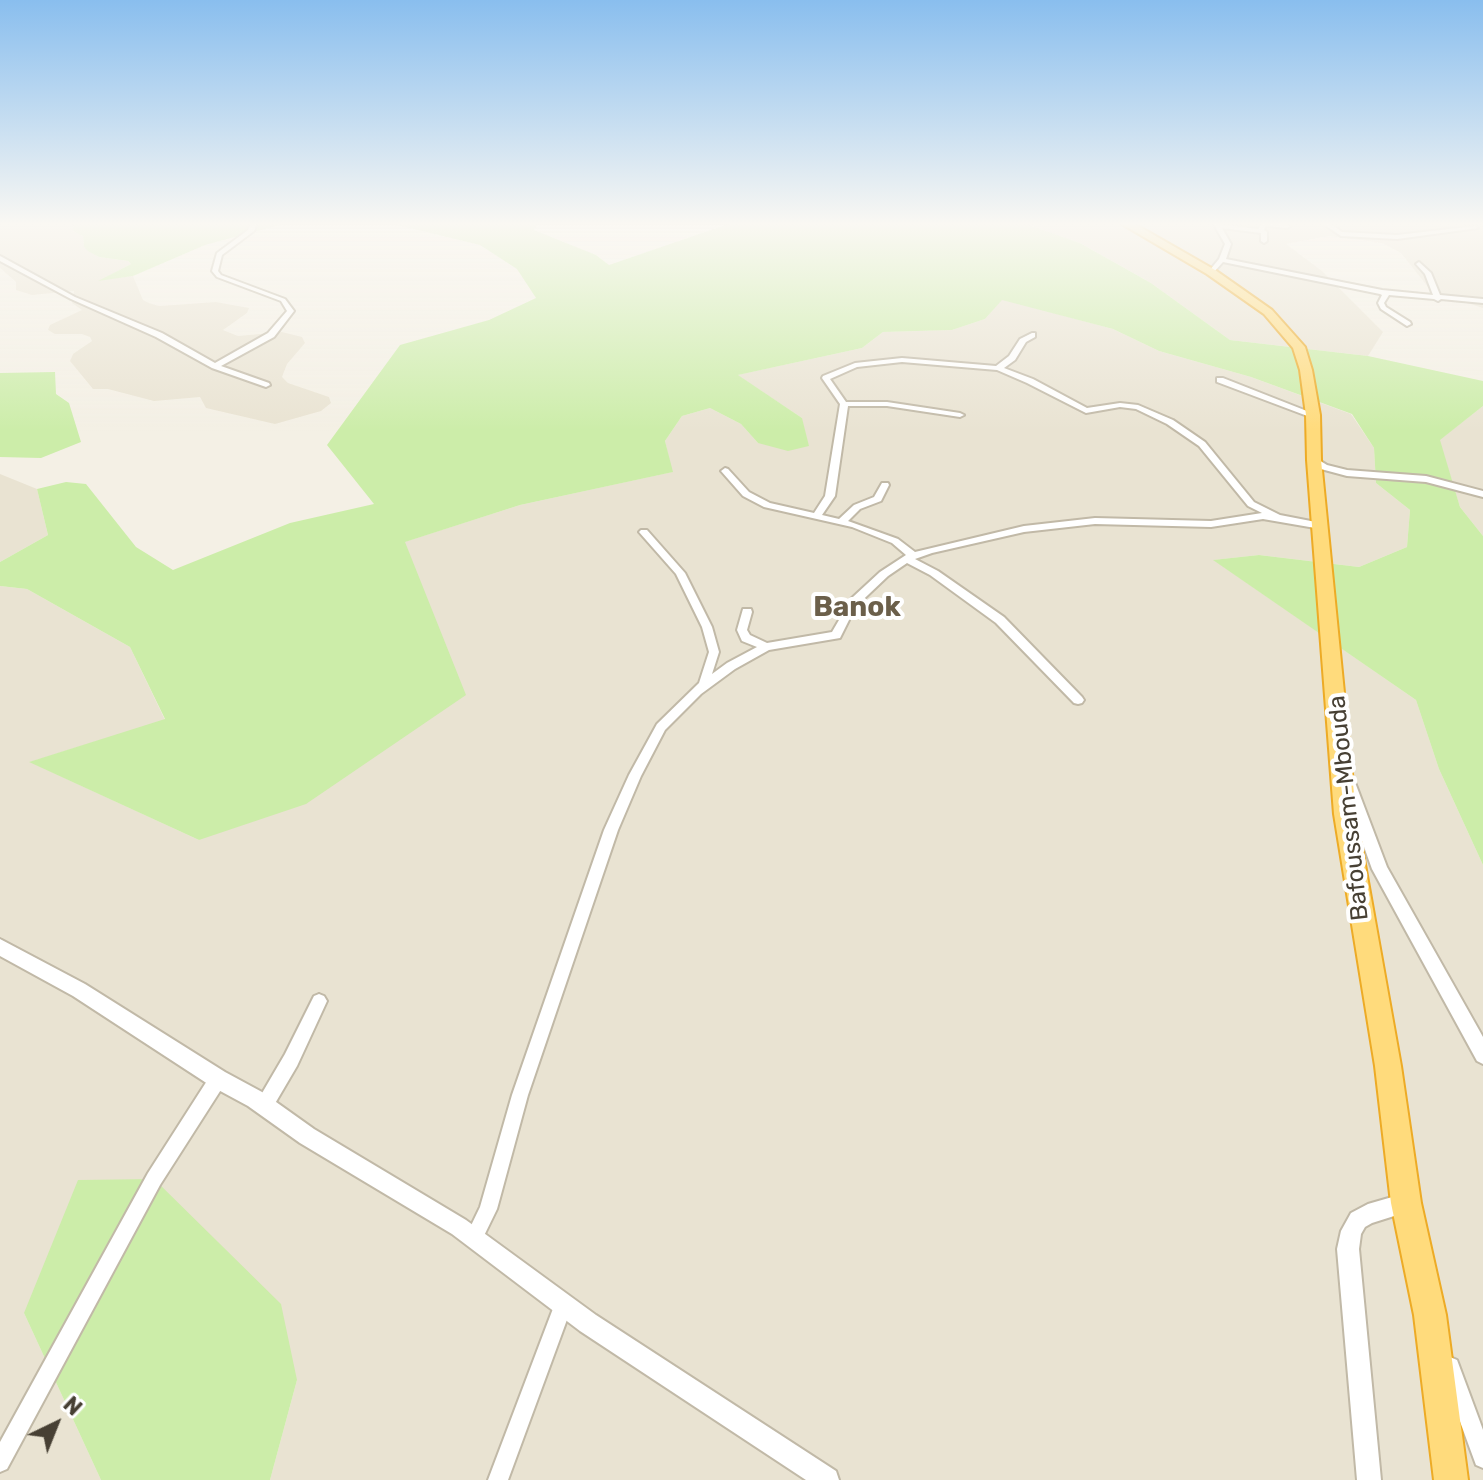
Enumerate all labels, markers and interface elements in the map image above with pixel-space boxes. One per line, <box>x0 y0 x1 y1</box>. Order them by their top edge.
district label: Banok <box>813 591 901 625</box>
street label: Bafoussam-Mbouda <box>1323 694 1375 922</box>
north arrow <box>16 1384 96 1464</box>
text: N <box>58 1391 88 1421</box>

